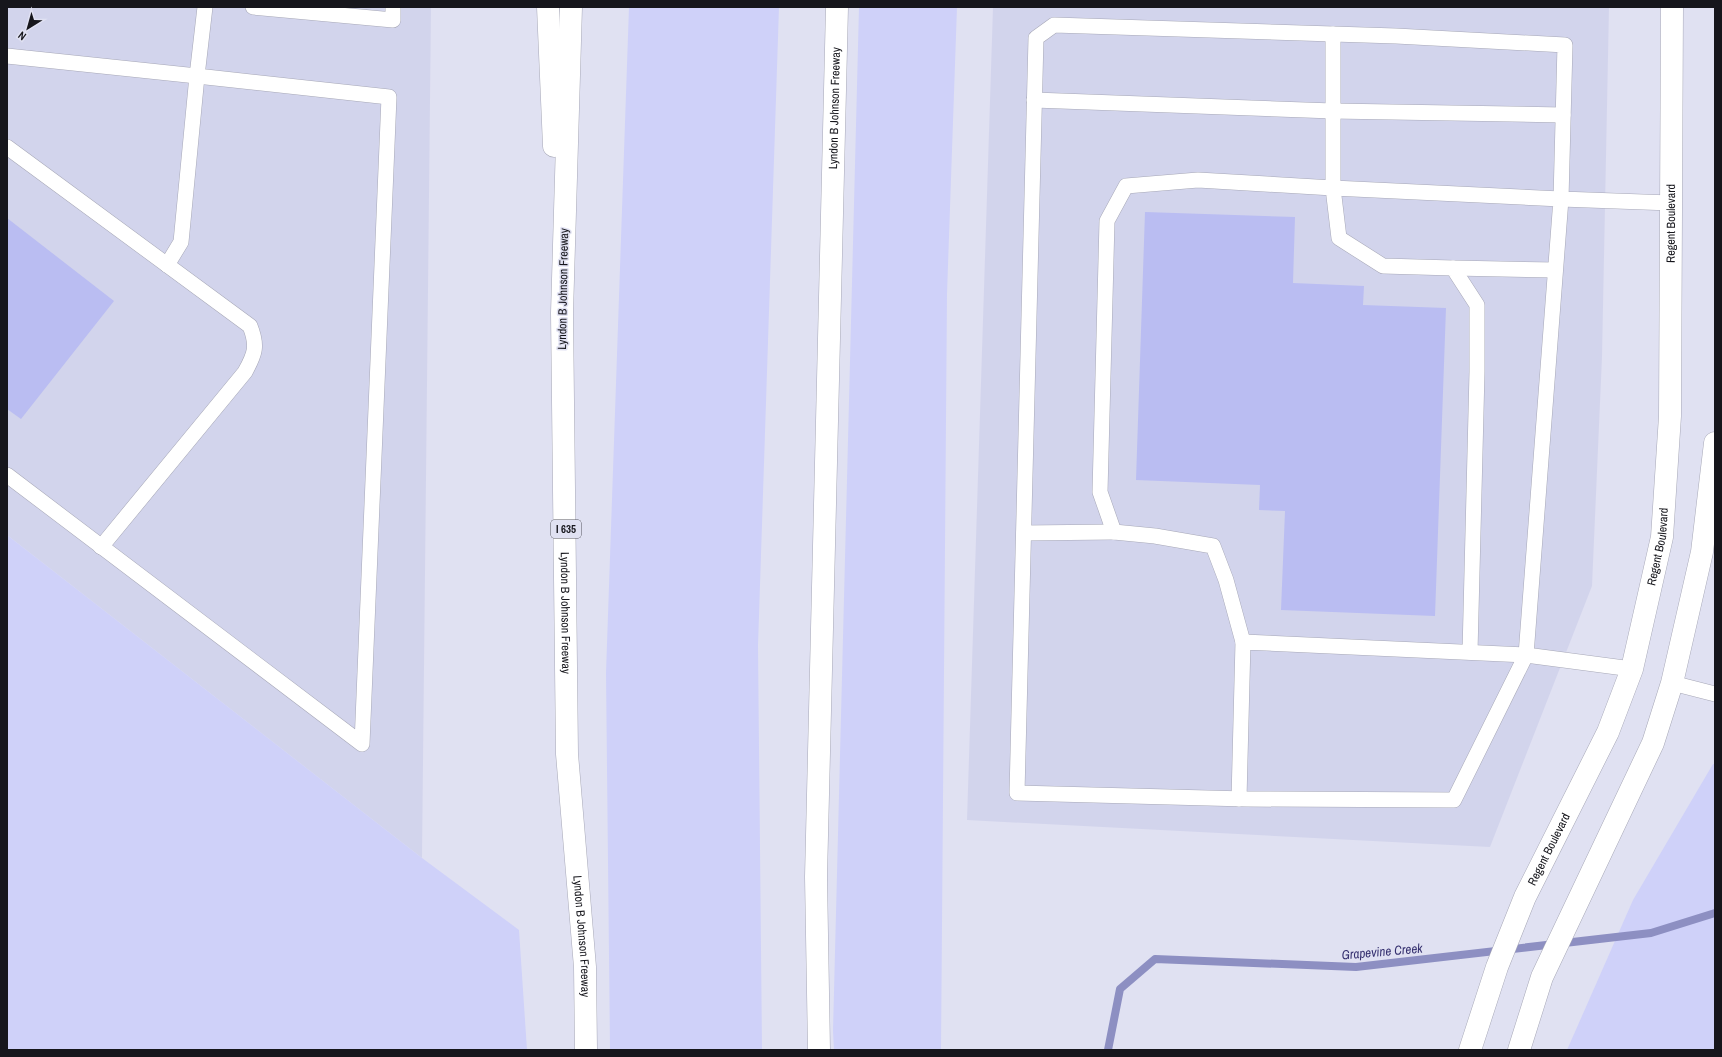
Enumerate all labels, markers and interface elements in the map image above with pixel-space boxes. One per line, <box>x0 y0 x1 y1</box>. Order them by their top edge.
north arrow <box>8 8 48 48</box>
text: N <box>15 28 29 44</box>
street label: Lyndon B Johnson Freeway <box>825 47 844 169</box>
street label: Regent Boulevard <box>1663 184 1679 263</box>
street label: Lyndon B Johnson Freeway <box>554 228 572 350</box>
street label: Regent Boulevard <box>1643 507 1672 587</box>
road number: I 635 <box>551 520 581 538</box>
street label: Lyndon B Johnson Freeway <box>557 552 574 674</box>
street label: Regent Boulevard <box>1524 811 1574 888</box>
street label: Lyndon B Johnson Freeway <box>569 875 593 997</box>
water label: Grapevine Creek <box>1341 939 1424 964</box>

